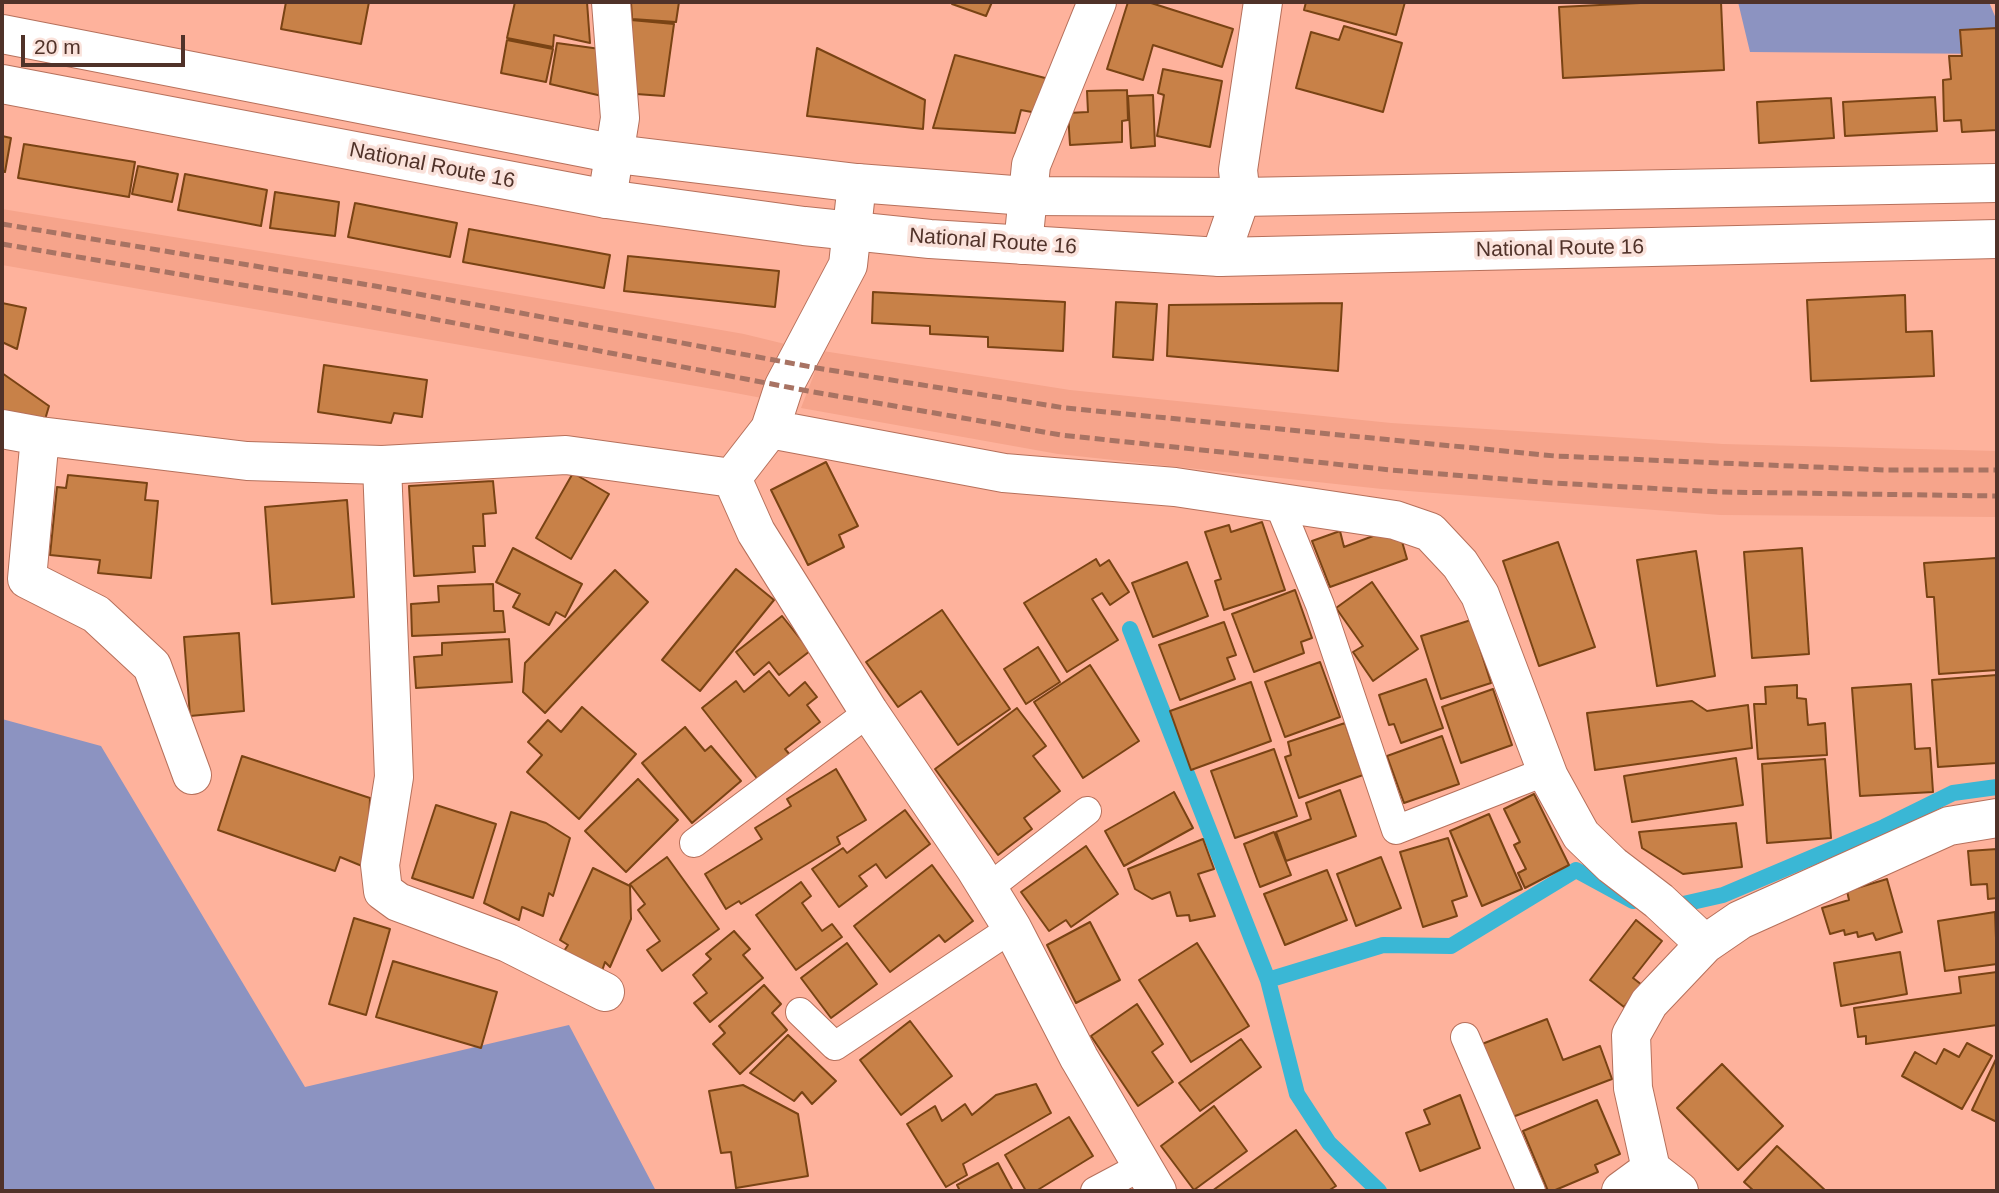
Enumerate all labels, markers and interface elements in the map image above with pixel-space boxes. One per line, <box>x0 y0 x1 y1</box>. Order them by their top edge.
scale bar <box>24 21 189 65</box>
text: 20 m <box>34 35 81 58</box>
street label: National Route 16 <box>347 138 517 194</box>
street label: National Route 16 <box>908 224 1078 260</box>
street label: National Route 16 <box>1476 235 1644 263</box>

